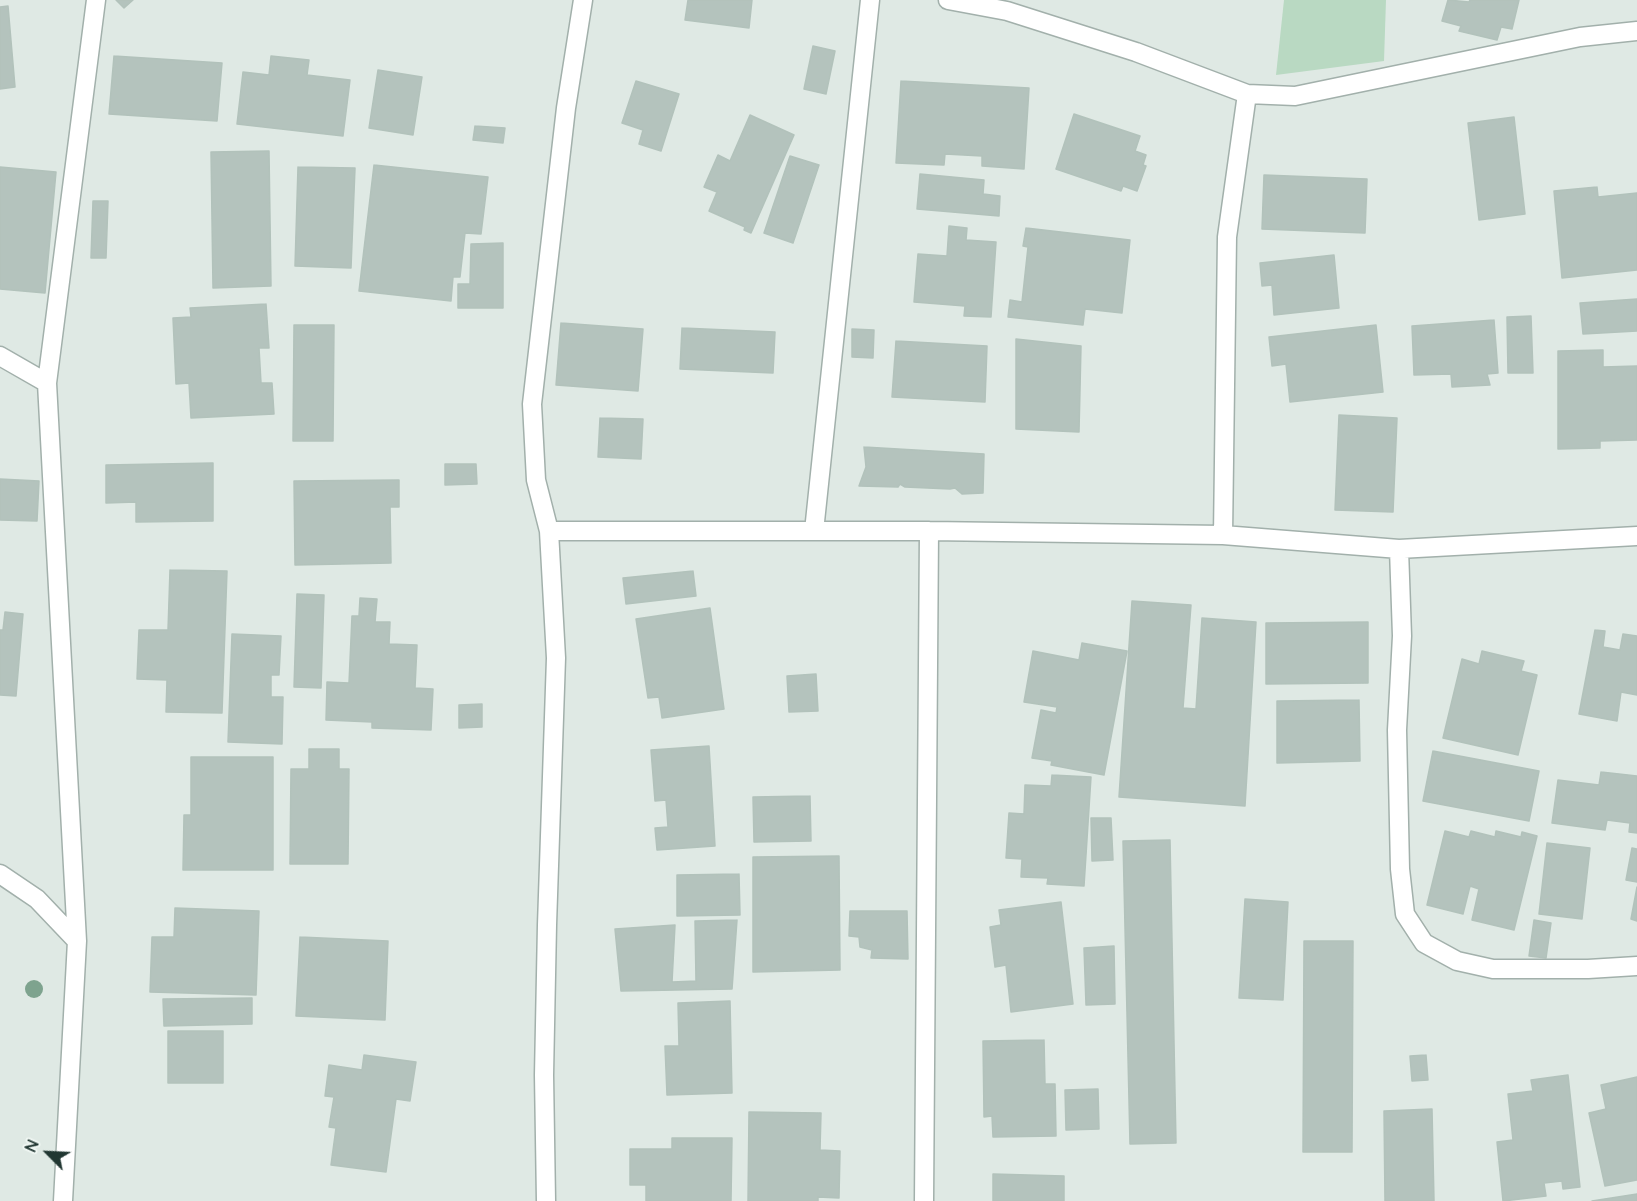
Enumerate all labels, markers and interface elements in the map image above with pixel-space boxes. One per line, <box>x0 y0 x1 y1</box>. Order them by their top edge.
north arrow <box>18 1123 78 1183</box>
text: N <box>20 1136 43 1155</box>

